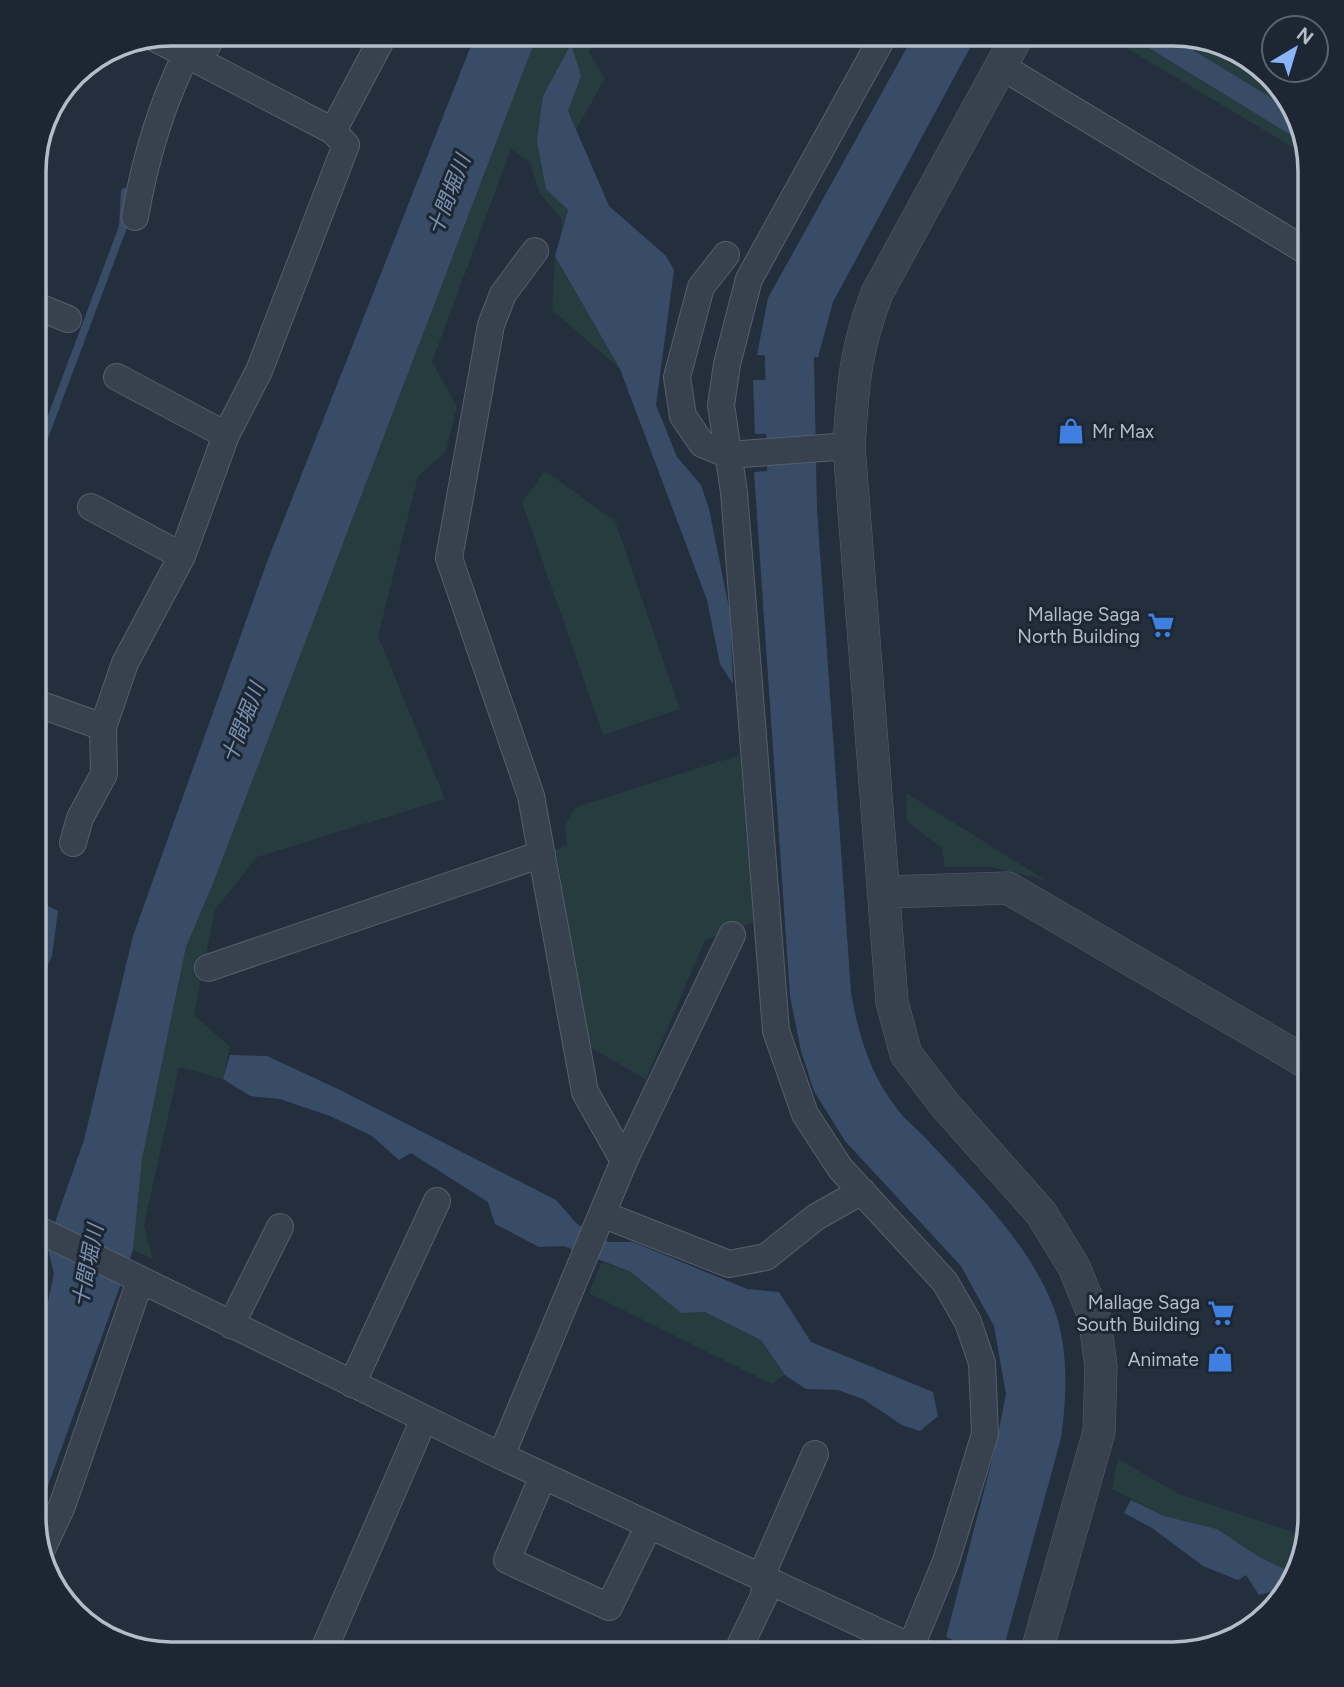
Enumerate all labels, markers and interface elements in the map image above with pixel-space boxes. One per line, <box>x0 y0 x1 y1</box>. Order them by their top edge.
north arrow <box>1260 14 1330 84</box>
text: N <box>1292 22 1318 50</box>
water label: 十間堀川 <box>422 149 476 239</box>
shop icon: Mr Max <box>1056 416 1086 446</box>
place label: Mr Max <box>1092 420 1154 443</box>
place label: Mallage Saga North Building <box>1017 603 1140 648</box>
supermarket icon: Mallage Saga North Building <box>1146 610 1176 640</box>
water label: 十間堀川 <box>216 677 270 767</box>
water label: 十間堀川 <box>67 1220 108 1310</box>
place label: Mallage Saga South Building <box>1076 1291 1200 1336</box>
supermarket icon: Mallage Saga South Building <box>1206 1298 1236 1328</box>
shop icon: Animate <box>1205 1344 1235 1374</box>
place label: Animate <box>1128 1348 1199 1371</box>

